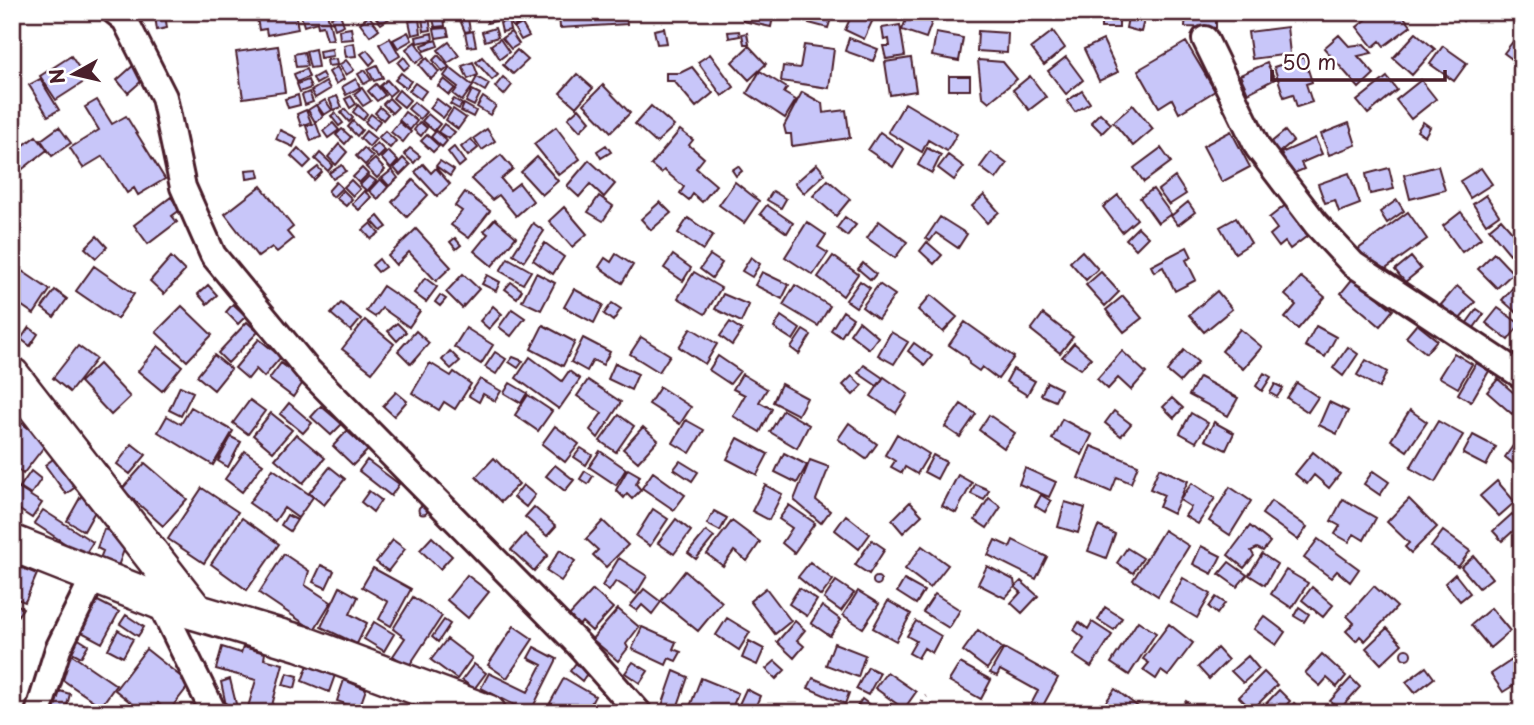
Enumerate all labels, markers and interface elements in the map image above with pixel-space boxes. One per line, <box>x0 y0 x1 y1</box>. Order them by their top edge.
north arrow <box>38 38 108 108</box>
scale bar <box>1272 38 1445 82</box>
text: 50 m <box>1282 45 1336 77</box>
text: N <box>41 67 71 86</box>

